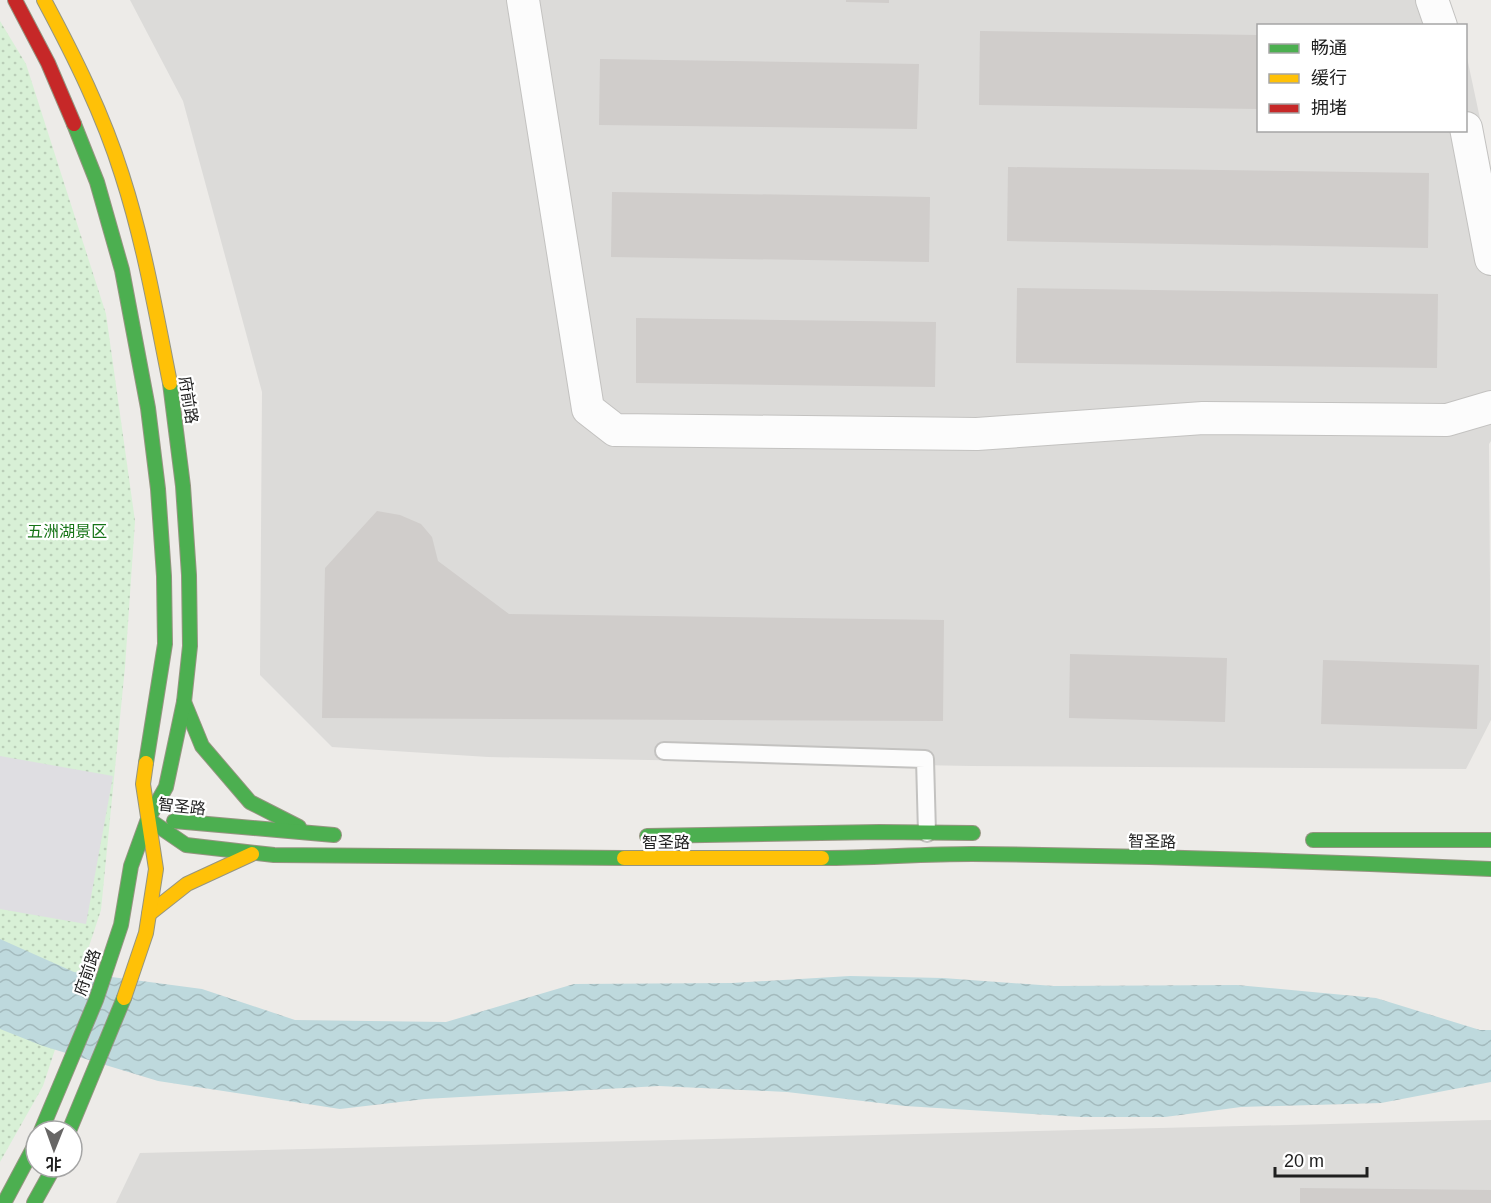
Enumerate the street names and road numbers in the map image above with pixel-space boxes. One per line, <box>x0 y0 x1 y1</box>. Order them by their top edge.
street label: 府前路 <box>176 375 201 425</box>
street label: 智圣路 <box>157 796 207 817</box>
street label: 智圣路 <box>1128 833 1176 850</box>
street label: 智圣路 <box>642 834 690 851</box>
street label: 府前路 <box>72 947 103 998</box>

